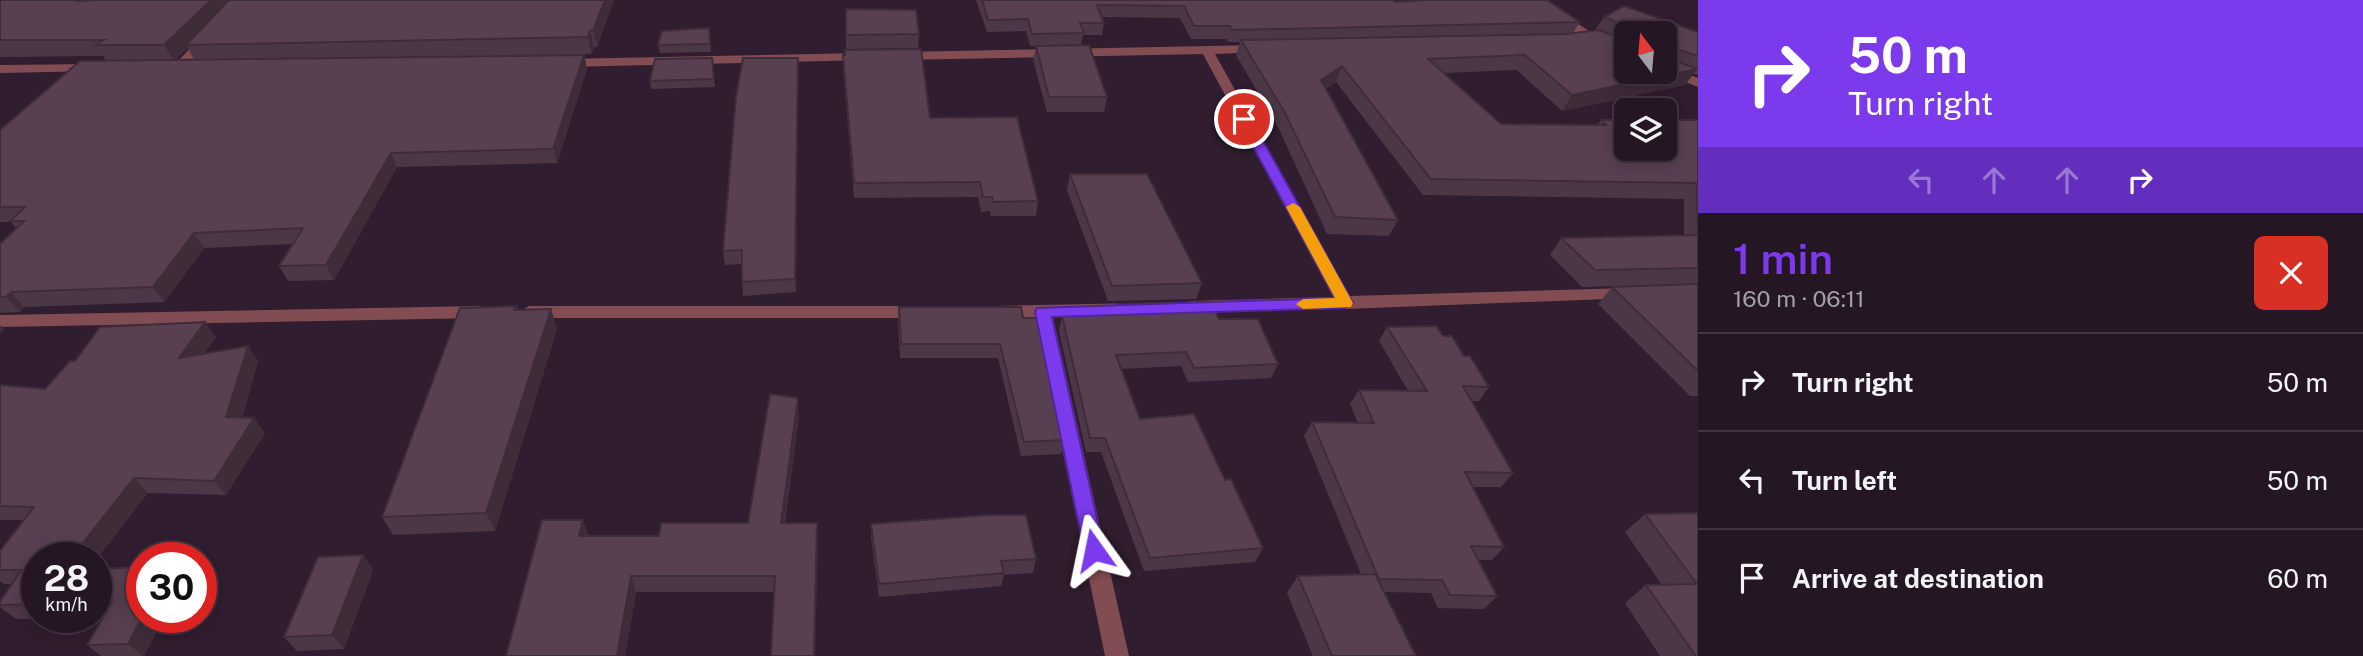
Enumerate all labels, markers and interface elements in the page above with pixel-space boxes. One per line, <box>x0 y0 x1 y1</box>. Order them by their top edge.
north arrow <box>1614 21 1676 84</box>
map controls <box>1614 21 1677 161</box>
text: 50 m <box>1848 26 1968 84</box>
icon: right <box>1733 28 1824 119</box>
text: Turn right <box>1848 85 1993 122</box>
pin <box>1214 89 1274 149</box>
button: layers <box>1614 98 1677 161</box>
icon: arrive <box>1225 100 1263 138</box>
icon: left <box>1902 161 1940 199</box>
icon: ahead <box>1975 161 2013 199</box>
icon: ahead <box>2048 161 2086 199</box>
icon: right <box>2121 161 2159 199</box>
text: 1 min <box>1733 234 1833 283</box>
button: close <box>2254 236 2328 310</box>
text: 160 m · 06:11 <box>1733 285 1865 312</box>
icon: right <box>1733 363 1771 401</box>
text: Turn right <box>1792 367 1914 398</box>
text: 50 m <box>2267 367 2328 398</box>
icon: left <box>1733 461 1771 499</box>
text: Turn left <box>1792 465 1897 496</box>
text: 50 m <box>2267 465 2328 496</box>
position arrow <box>1057 513 1131 587</box>
speed limit sign: 30 <box>126 542 217 633</box>
text: 28 <box>44 558 89 599</box>
icon: arrive <box>1733 559 1771 597</box>
text: Arrive at destination <box>1792 563 2044 594</box>
text: 60 m <box>2267 563 2328 594</box>
text: km/h <box>45 594 88 615</box>

